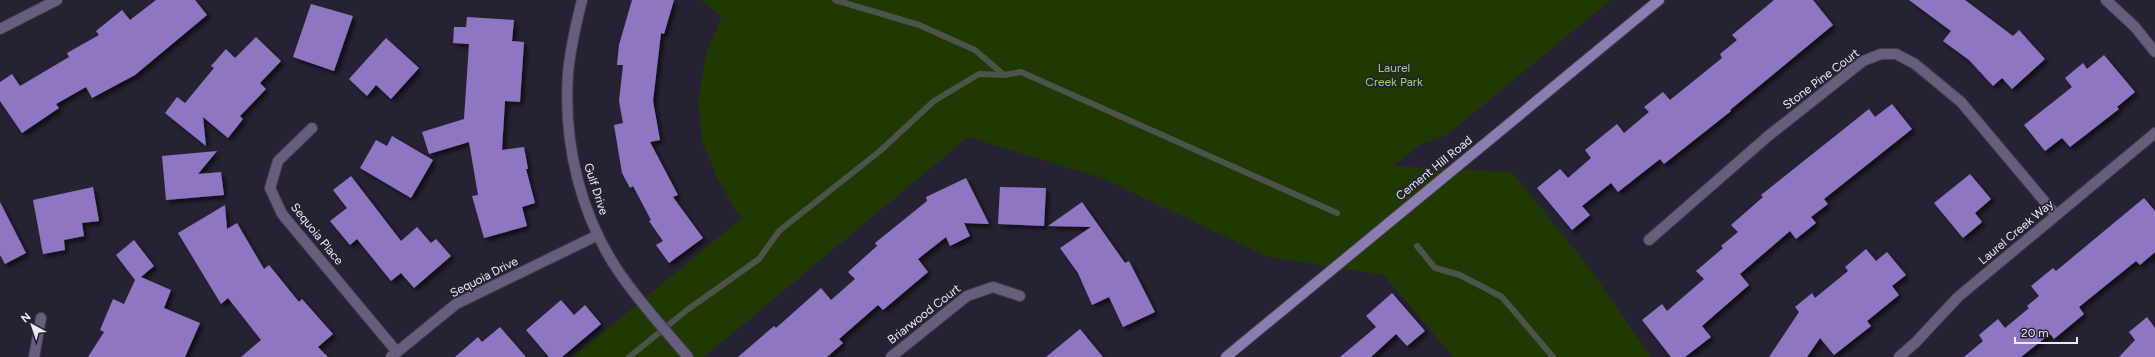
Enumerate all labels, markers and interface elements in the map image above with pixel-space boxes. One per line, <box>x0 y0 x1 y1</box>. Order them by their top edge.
street label: Stone Pine Court <box>1780 45 1862 112</box>
park label: Laurel Creek Park <box>1365 61 1423 89</box>
street label: Cement Hill Road <box>1393 133 1475 203</box>
street label: Gulf Drive <box>581 161 611 217</box>
street label: Laurel Creek Way <box>1976 196 2057 267</box>
street label: Sequoia Place <box>288 200 346 268</box>
street label: Sequoia Drive <box>448 254 521 300</box>
street label: Briarwood Court <box>885 281 964 347</box>
north arrow <box>12 305 52 345</box>
text: N <box>18 310 33 325</box>
scale bar <box>2015 319 2077 345</box>
text: 20 m <box>2021 326 2049 340</box>

